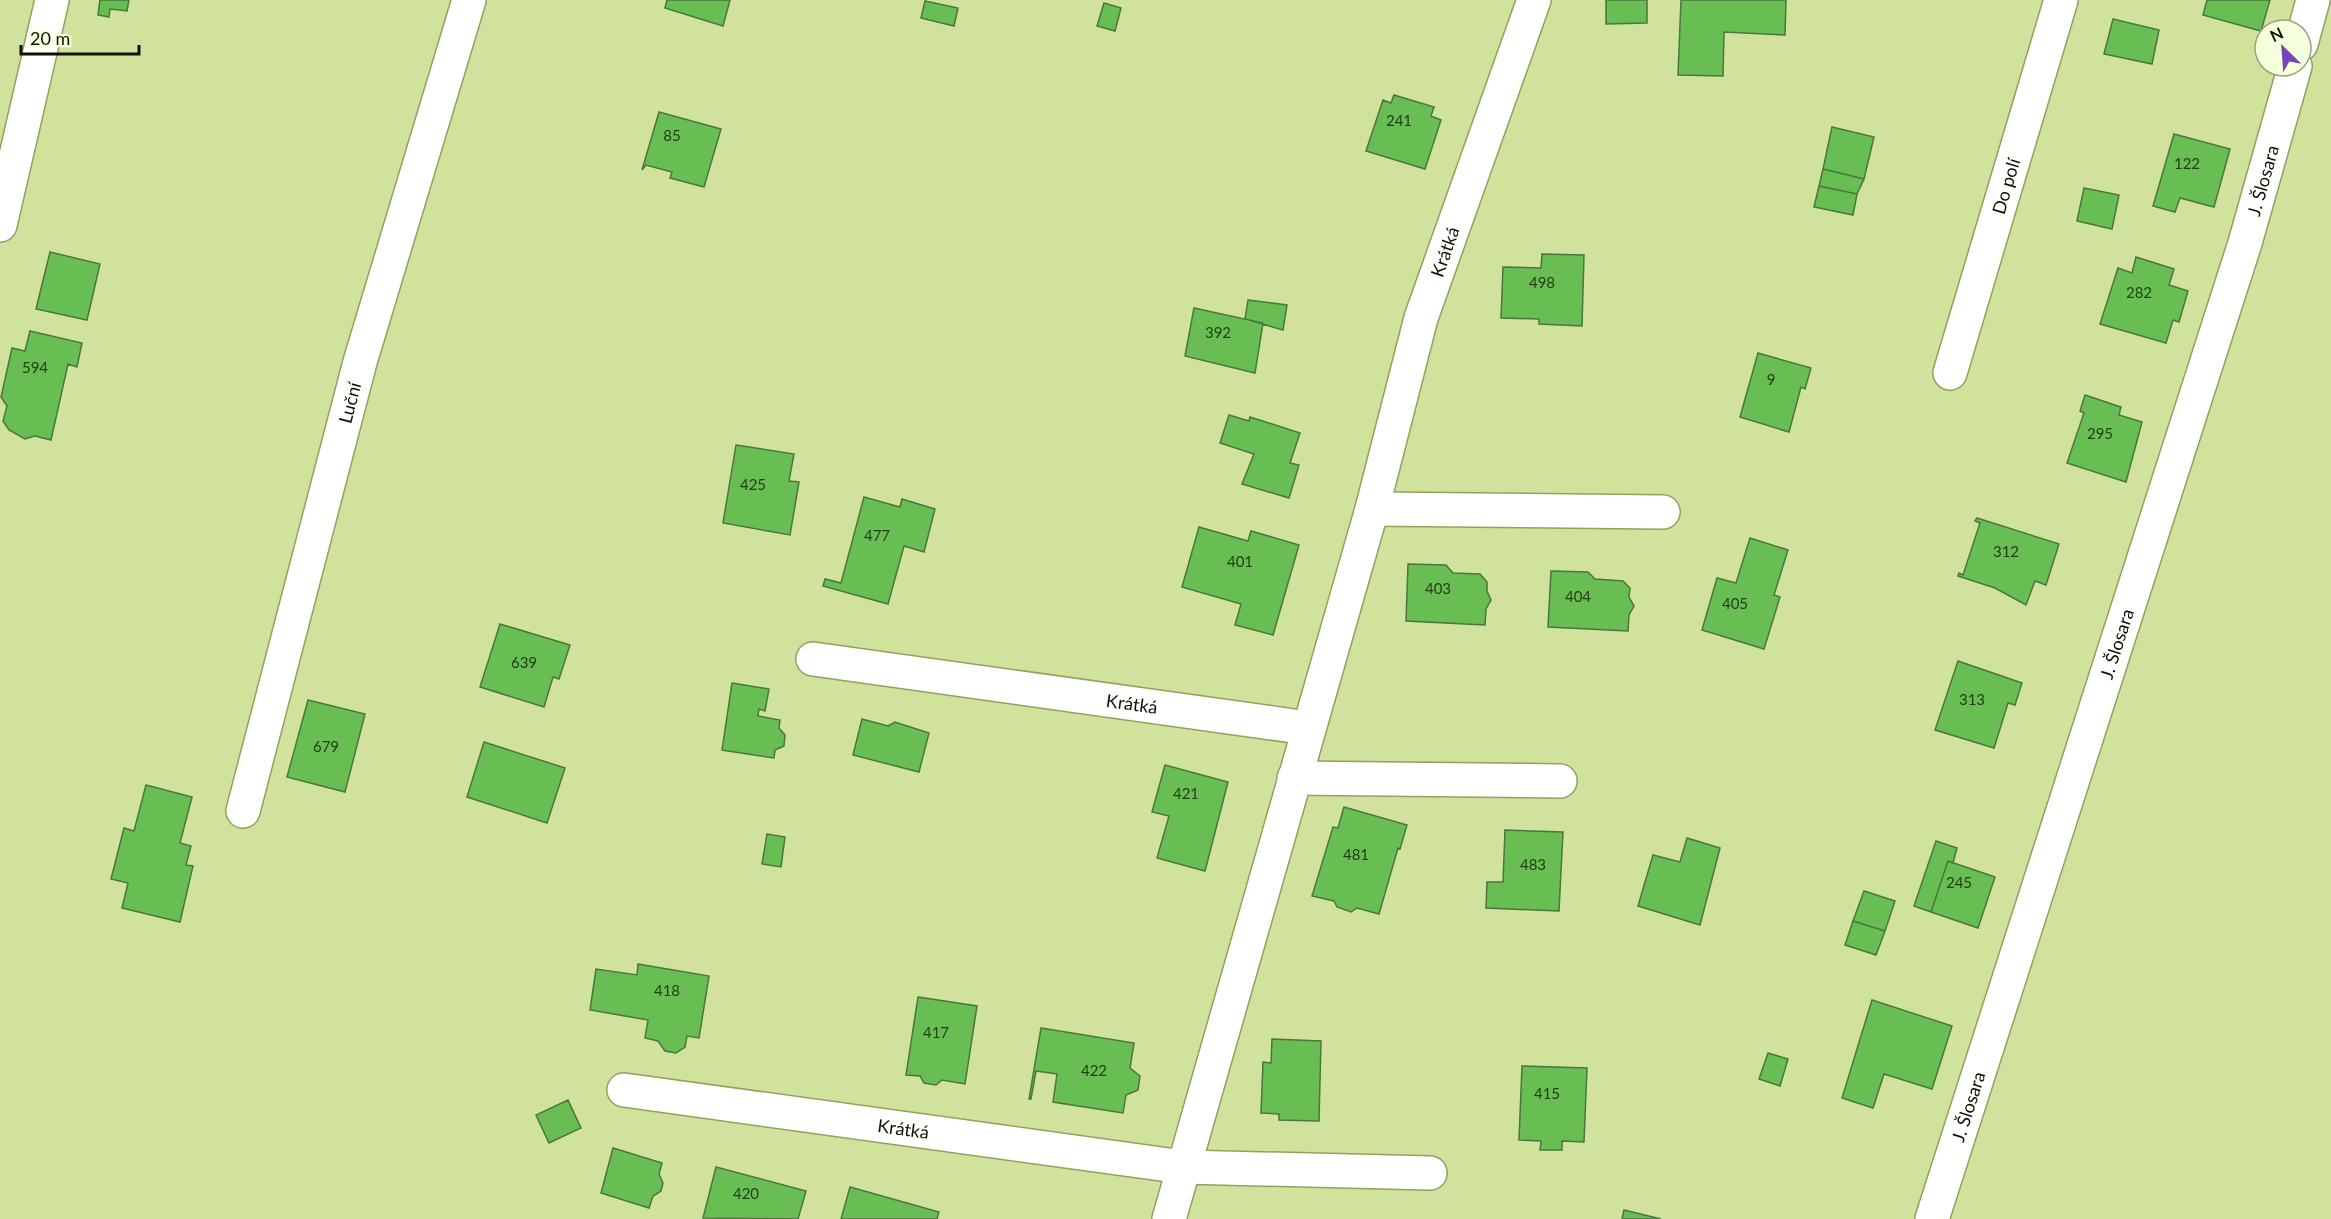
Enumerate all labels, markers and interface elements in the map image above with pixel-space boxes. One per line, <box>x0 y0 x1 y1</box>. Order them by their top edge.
scale bar <box>21 18 140 56</box>
north arrow <box>2253 18 2313 78</box>
text: N <box>2267 23 2286 45</box>
text: 20 m <box>30 27 70 49</box>
house number: 241 <box>1386 111 1412 129</box>
house number: 85 <box>663 126 681 144</box>
street label: J. Šlosara <box>2242 143 2283 218</box>
house number: 122 <box>2174 154 2200 172</box>
street label: Do polí <box>1987 155 2025 217</box>
street label: Krátká <box>1426 224 1464 280</box>
house number: 498 <box>1529 273 1555 291</box>
house number: 282 <box>2126 283 2152 301</box>
house number: 392 <box>1205 323 1231 341</box>
house number: 594 <box>22 358 48 376</box>
house number: 9 <box>1767 370 1775 388</box>
street label: Luční <box>334 379 365 426</box>
house number: 295 <box>2087 424 2113 442</box>
house number: 425 <box>740 475 766 493</box>
house number: 477 <box>864 526 890 544</box>
house number: 312 <box>1993 542 2019 560</box>
house number: 401 <box>1227 552 1253 570</box>
house number: 403 <box>1425 579 1451 597</box>
house number: 404 <box>1565 587 1591 605</box>
house number: 405 <box>1722 594 1748 612</box>
street label: J. Šlosara <box>2095 606 2138 682</box>
house number: 639 <box>511 653 537 671</box>
street label: Krátká <box>1105 689 1159 718</box>
house number: 313 <box>1959 690 1985 708</box>
house number: 679 <box>313 737 339 755</box>
house number: 421 <box>1173 784 1199 802</box>
house number: 481 <box>1343 845 1369 863</box>
house number: 483 <box>1520 855 1546 873</box>
house number: 245 <box>1946 873 1972 891</box>
house number: 418 <box>654 981 680 999</box>
house number: 417 <box>923 1023 949 1041</box>
house number: 422 <box>1081 1061 1107 1079</box>
street label: J. Šlosara <box>1946 1069 1990 1145</box>
house number: 415 <box>1534 1084 1560 1102</box>
street label: Krátká <box>876 1114 931 1143</box>
house number: 420 <box>733 1184 759 1202</box>

